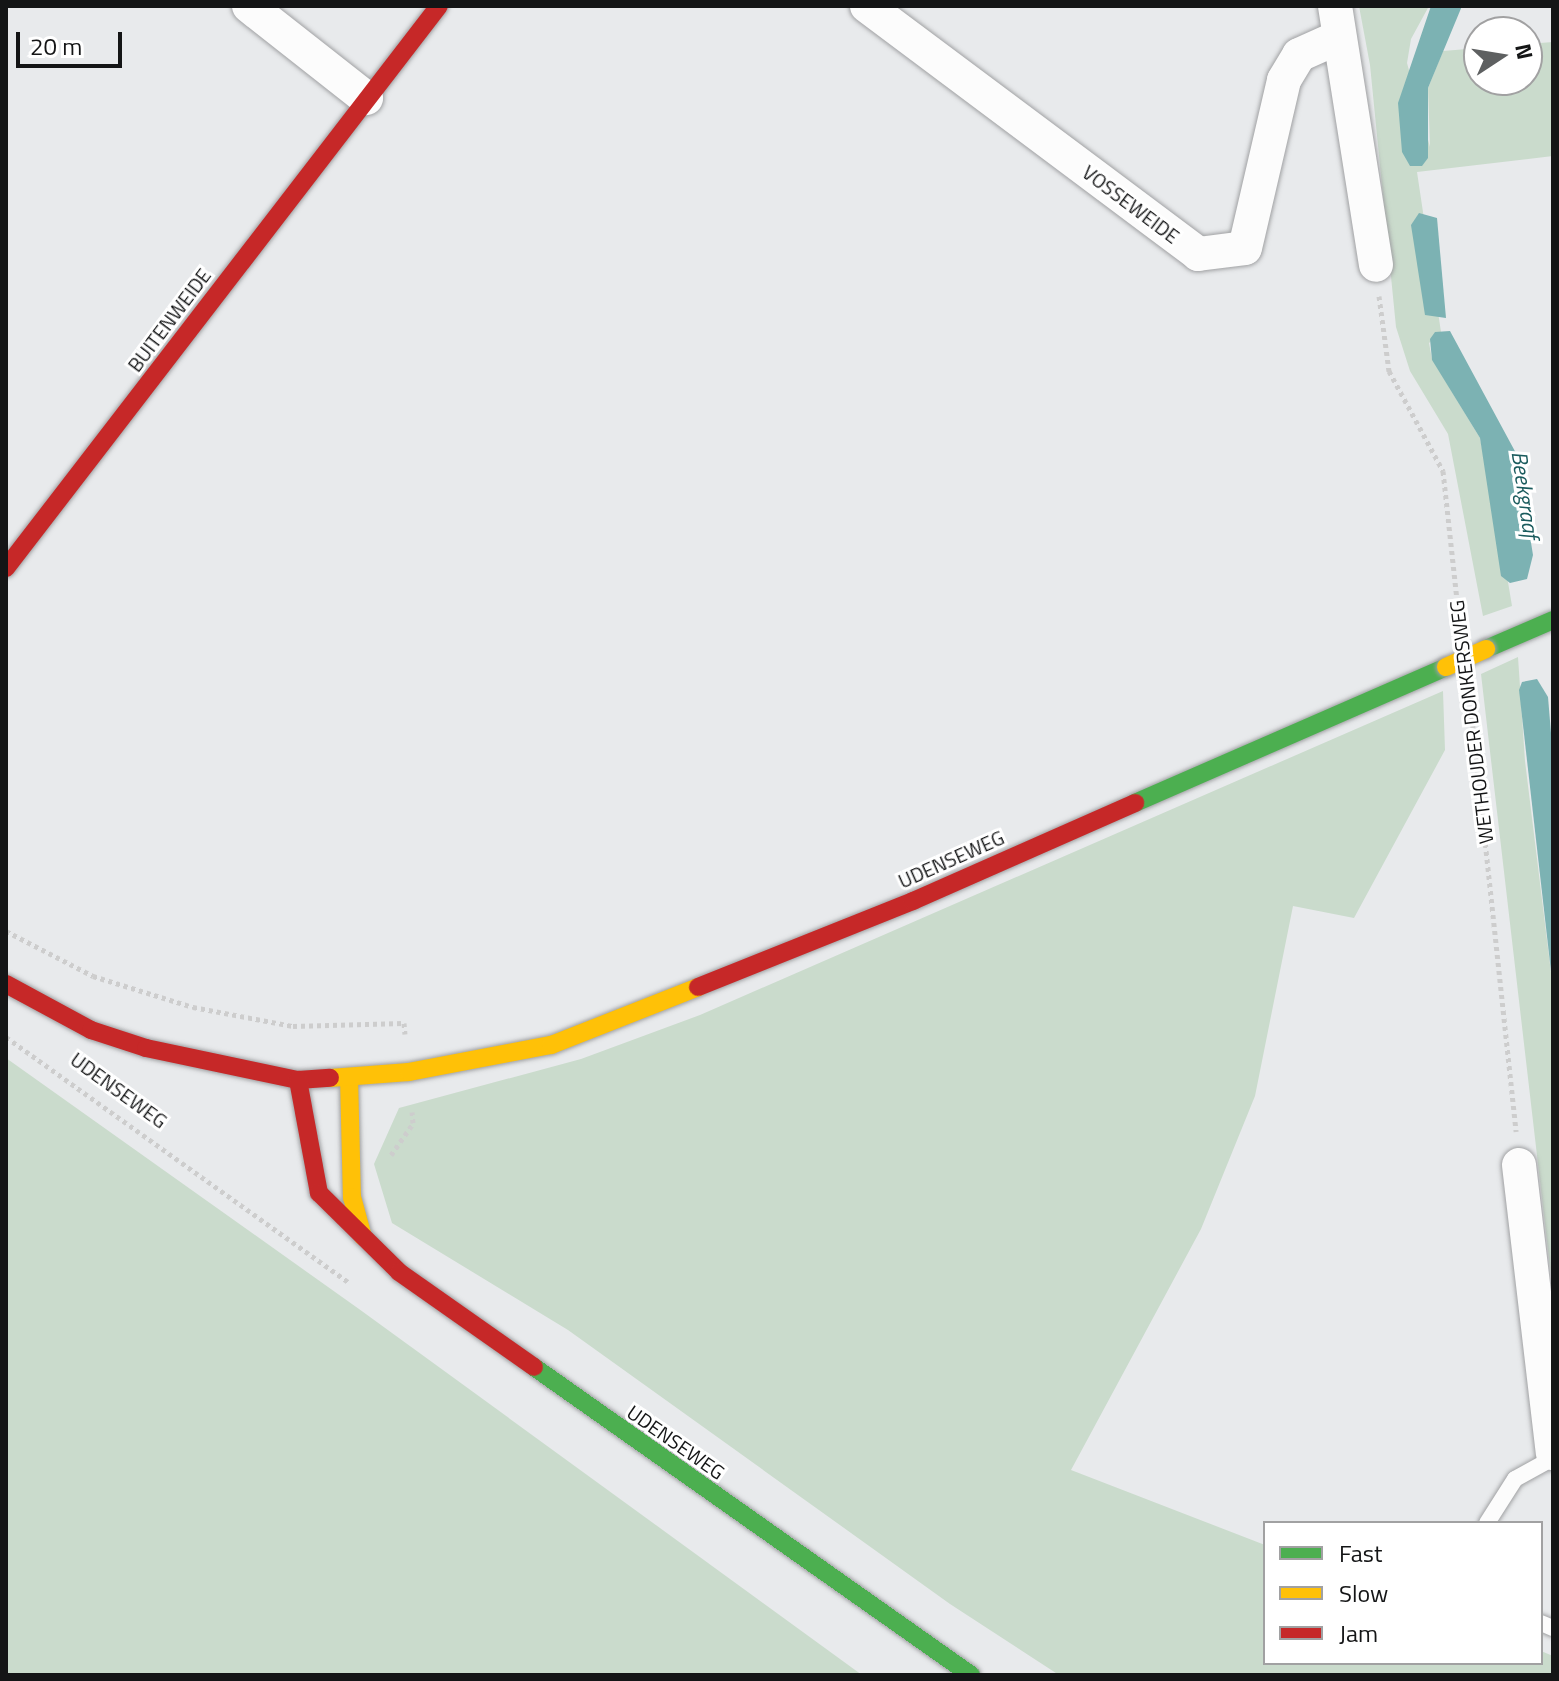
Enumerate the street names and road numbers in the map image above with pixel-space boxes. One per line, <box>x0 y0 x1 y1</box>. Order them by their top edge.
street label: VOSSEWEIDE <box>1078 160 1184 248</box>
street label: BUITENWEIDE <box>122 264 216 376</box>
street label: WETHOUDER DONKERSWEG <box>1444 599 1498 845</box>
street label: UDENSEWEG <box>894 825 1008 893</box>
street label: UDENSEWEG <box>66 1047 172 1133</box>
street label: UDENSEWEG <box>623 1400 729 1484</box>

